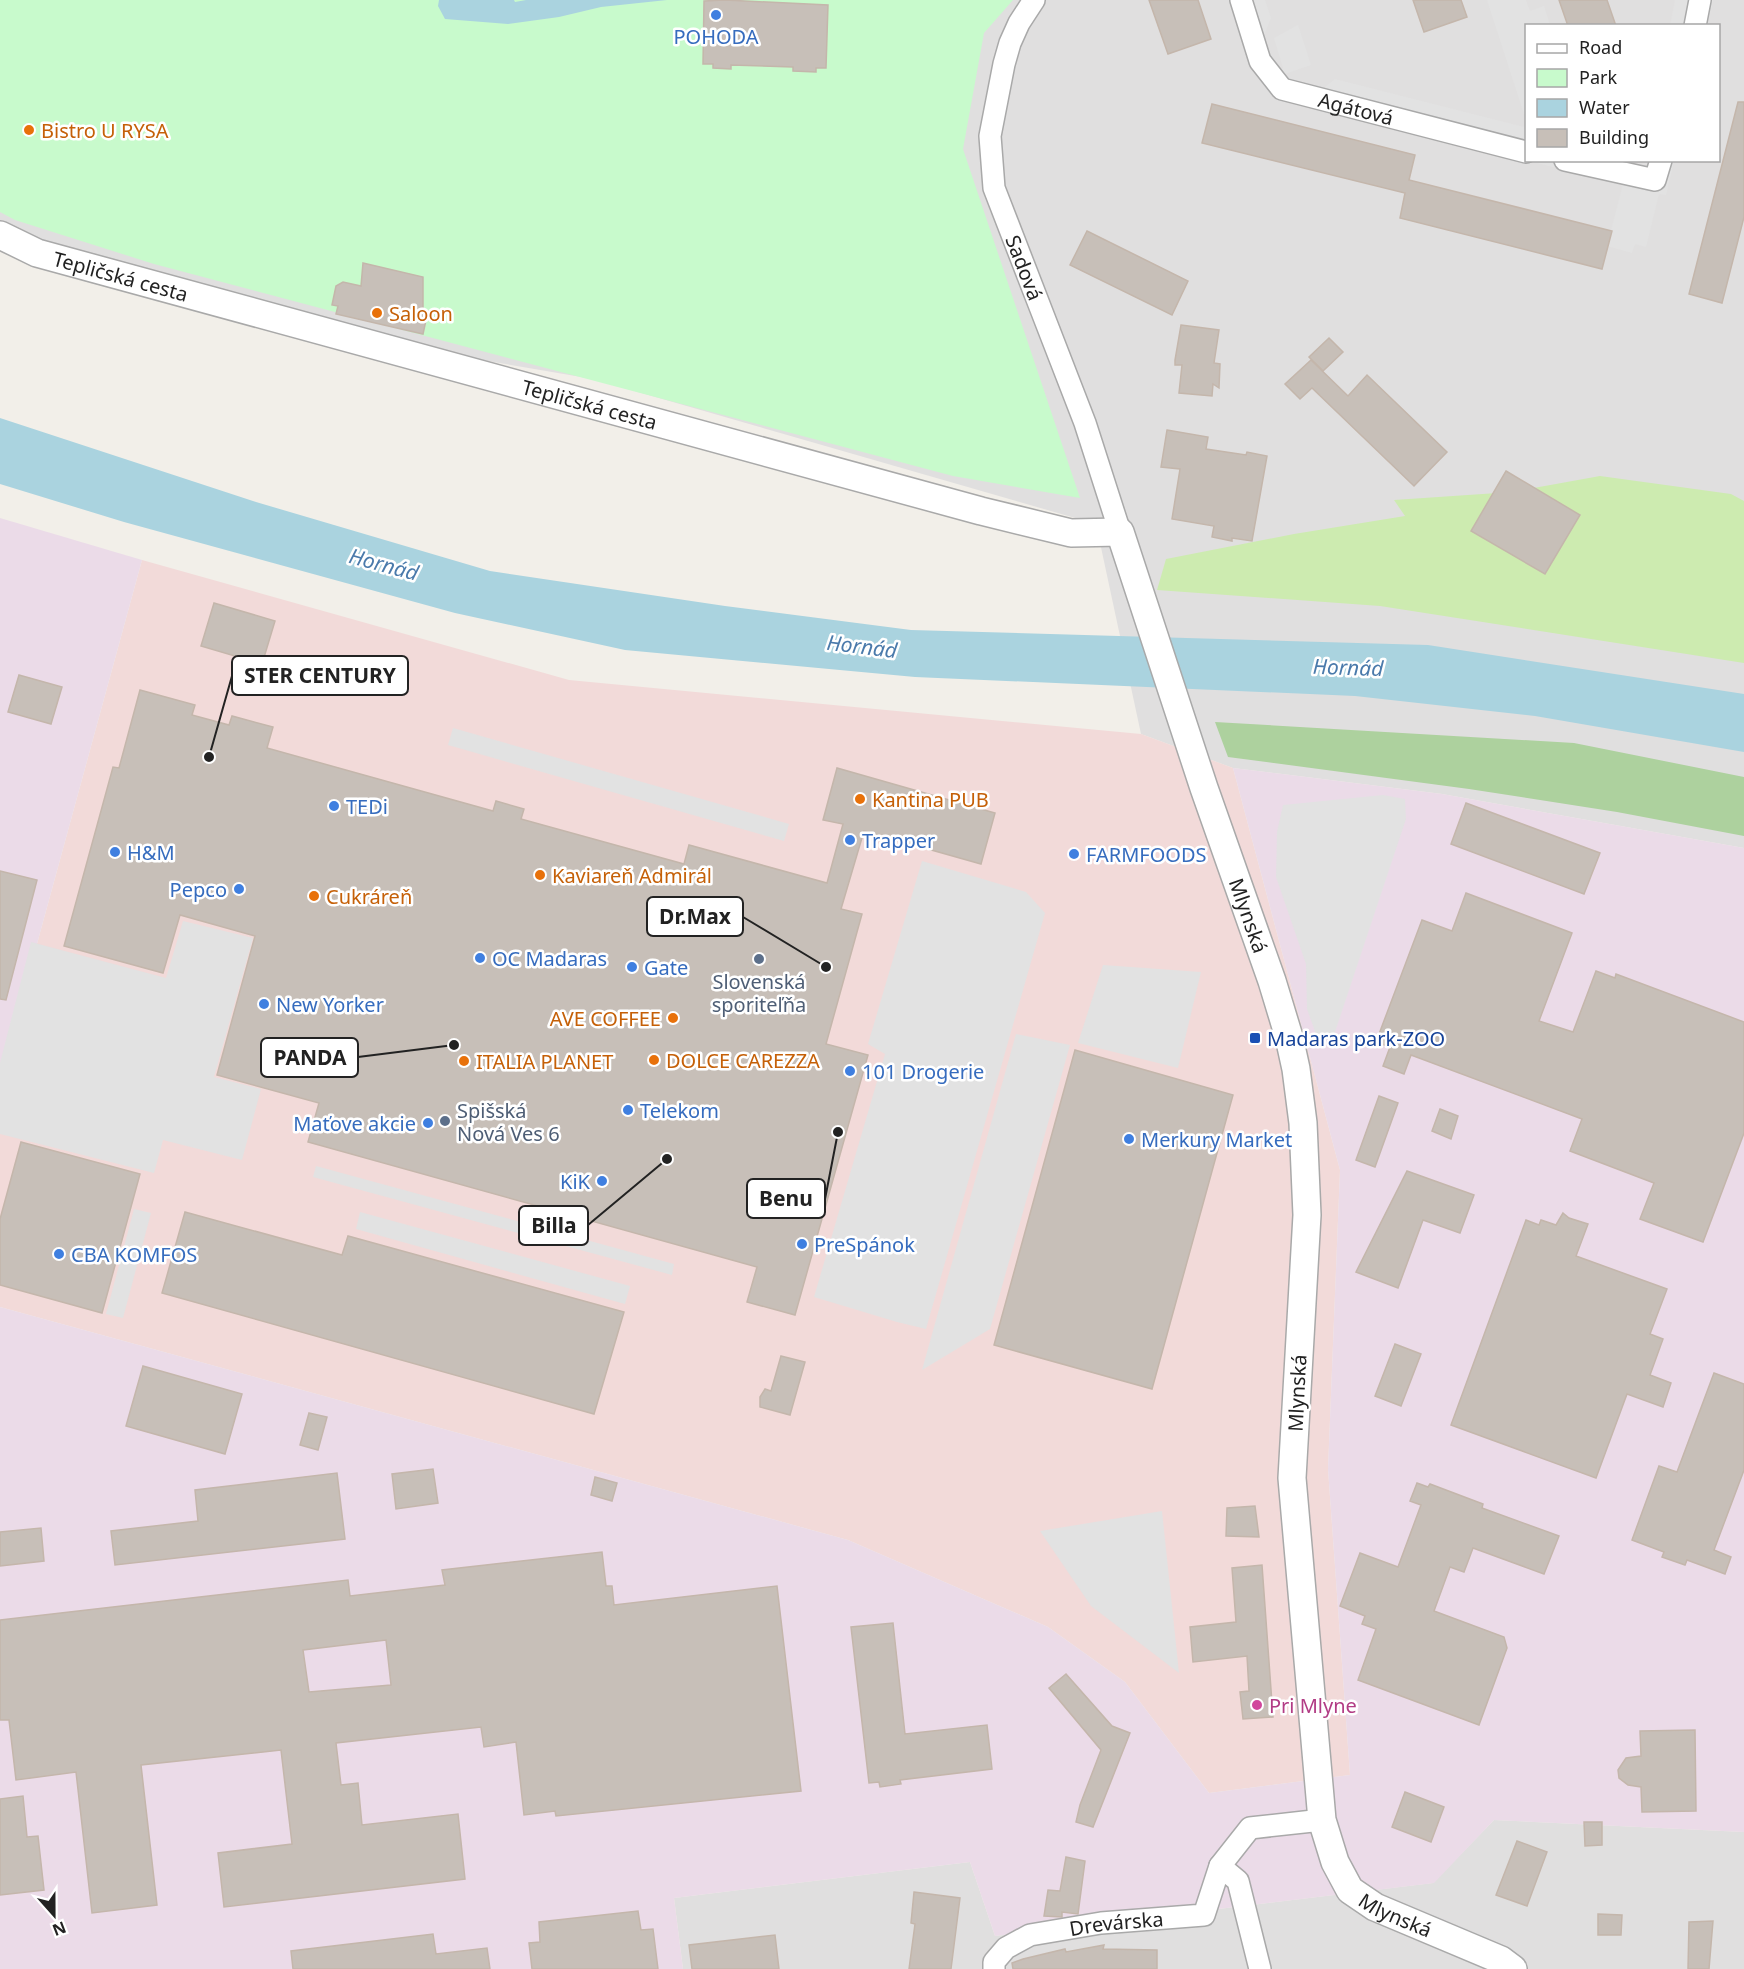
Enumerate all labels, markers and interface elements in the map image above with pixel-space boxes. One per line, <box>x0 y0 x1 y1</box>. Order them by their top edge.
marker: POHODA <box>709 8 723 22</box>
place label: POHODA <box>673 23 759 50</box>
legend <box>1525 24 1720 162</box>
text: Road <box>1579 35 1622 59</box>
text: Park <box>1579 65 1617 89</box>
street label: Agátová <box>1316 85 1397 131</box>
text: Water <box>1579 95 1630 119</box>
place label: Bistro U RYSA <box>41 117 169 144</box>
marker: Bistro U RYSA <box>22 123 36 137</box>
text: Building <box>1579 125 1649 149</box>
street label: Sadová <box>1000 231 1050 304</box>
street label: Tepličská cesta <box>50 245 191 307</box>
place label: Saloon <box>389 300 453 327</box>
marker: Saloon <box>370 306 384 320</box>
street label: Tepličská cesta <box>519 373 660 435</box>
water label: Hornád <box>346 541 423 587</box>
water label: Hornád <box>825 628 900 664</box>
water label: Hornád <box>1312 652 1385 682</box>
callout: STER CENTURY <box>232 656 408 695</box>
text: STER CENTURY <box>244 661 397 689</box>
place label: Kantina PUB <box>872 786 989 813</box>
marker: Kantina PUB <box>853 792 867 806</box>
place label: TEDi <box>346 793 388 820</box>
marker: TEDi <box>327 799 341 813</box>
place label: Trapper <box>862 827 935 854</box>
marker: Trapper <box>843 833 857 847</box>
place label: H&M <box>127 839 175 866</box>
place label: FARMFOODS <box>1086 841 1207 868</box>
marker: H&M <box>108 845 122 859</box>
marker: FARMFOODS <box>1067 847 1081 861</box>
place label: Kaviareň Admirál <box>552 862 712 889</box>
marker: Kaviareň Admirál <box>533 868 547 882</box>
street label: Mlynská <box>1223 874 1275 956</box>
place label: Pepco <box>170 876 227 903</box>
marker: Pepco <box>232 882 246 896</box>
place label: Cukráreň <box>326 883 412 910</box>
marker: Cukráreň <box>307 889 321 903</box>
callout: Dr.Max <box>647 897 743 936</box>
text: Dr.Max <box>659 902 732 930</box>
place label: OC Madaras <box>492 945 607 972</box>
marker: OC Madaras <box>473 951 487 965</box>
marker: Slovenská sporiteľňa <box>752 952 766 966</box>
place label: Gate <box>644 954 688 981</box>
marker: Gate <box>625 960 639 974</box>
place label: Slovenská sporiteľňa <box>712 968 806 1018</box>
place label: New Yorker <box>276 991 384 1018</box>
marker: New Yorker <box>257 997 271 1011</box>
place label: AVE COFFEE <box>550 1005 661 1032</box>
marker: AVE COFFEE <box>666 1011 680 1025</box>
place label: Madaras park-ZOO <box>1267 1025 1445 1052</box>
marker: Madaras park-ZOO <box>1248 1031 1262 1045</box>
callout: PANDA <box>261 1038 358 1077</box>
text: PANDA <box>273 1043 347 1071</box>
place label: DOLCE CAREZZA <box>666 1047 820 1074</box>
place label: ITALIA PLANET <box>476 1048 613 1075</box>
marker: DOLCE CAREZZA <box>647 1053 661 1067</box>
marker: ITALIA PLANET <box>457 1054 471 1068</box>
place label: 101 Drogerie <box>862 1058 984 1085</box>
marker: 101 Drogerie <box>843 1064 857 1078</box>
place label: Spišská Nová Ves 6 <box>457 1097 560 1147</box>
place label: Telekom <box>640 1097 719 1124</box>
marker: Telekom <box>621 1103 635 1117</box>
place label: Maťove akcie <box>293 1110 416 1137</box>
marker: Spišská Nová Ves 6 <box>438 1114 452 1128</box>
marker: Maťove akcie <box>421 1116 435 1130</box>
place label: Merkury Market <box>1141 1126 1292 1153</box>
marker: Merkury Market <box>1122 1132 1136 1146</box>
place label: KiK <box>560 1168 591 1195</box>
marker: KiK <box>595 1174 609 1188</box>
callout: Benu <box>747 1179 825 1218</box>
text: Benu <box>759 1184 813 1212</box>
callout: Billa <box>519 1206 588 1245</box>
text: Billa <box>531 1211 577 1239</box>
place label: PreSpánok <box>814 1231 915 1258</box>
marker: PreSpánok <box>795 1237 809 1251</box>
place label: CBA KOMFOS <box>71 1241 197 1268</box>
marker: CBA KOMFOS <box>52 1247 66 1261</box>
street label: Mlynská <box>1281 1354 1313 1432</box>
place label: Pri Mlyne <box>1269 1692 1357 1719</box>
marker: Pri Mlyne <box>1250 1698 1264 1712</box>
north arrow <box>24 1885 84 1945</box>
street label: Mlynská <box>1354 1886 1436 1943</box>
street label: Drevárska <box>1067 1905 1164 1942</box>
text: N <box>49 1916 69 1942</box>

